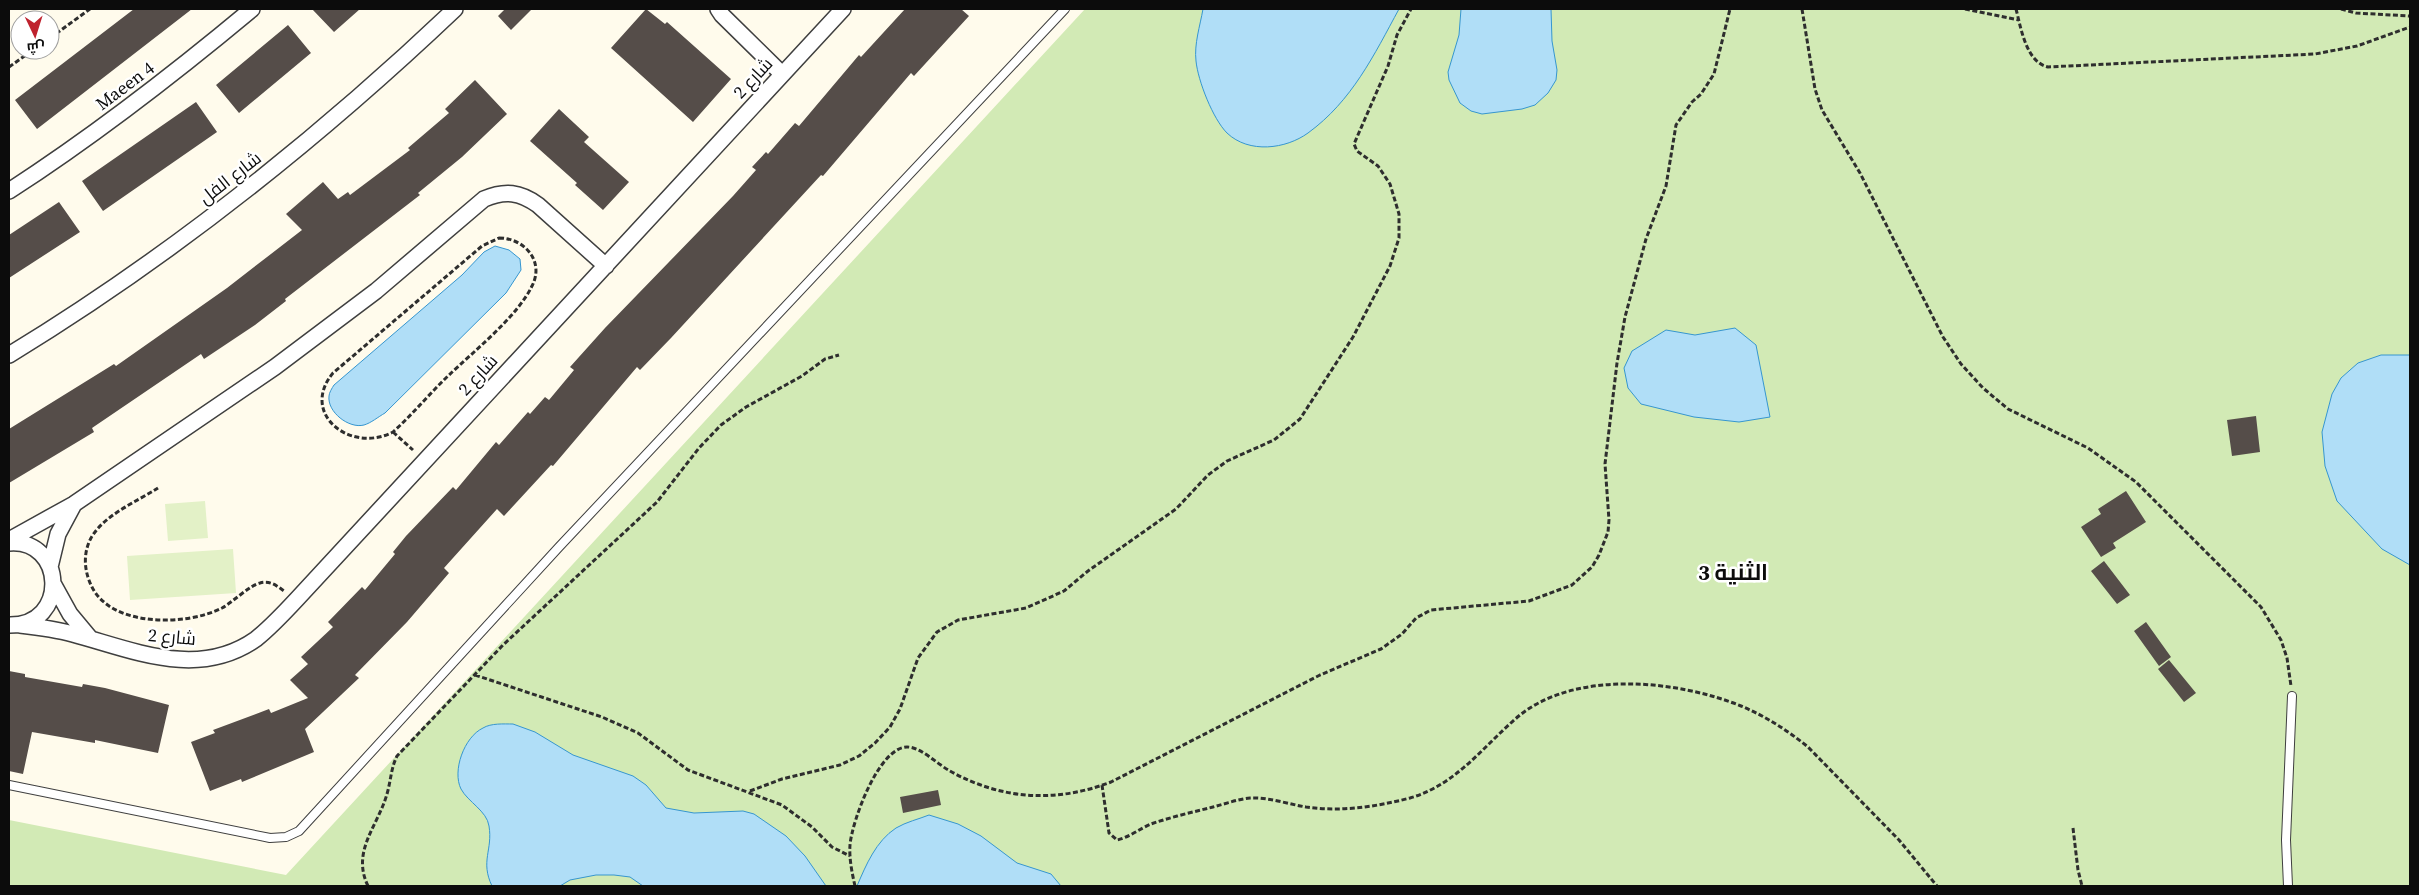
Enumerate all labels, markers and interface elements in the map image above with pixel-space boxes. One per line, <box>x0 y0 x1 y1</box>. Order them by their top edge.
north arrow <box>10 10 60 60</box>
text: ش <box>26 37 46 59</box>
street label: شارع 2 <box>727 52 778 104</box>
street label: Maeen 4 <box>90 55 159 116</box>
street label: شارع الفل <box>193 145 266 210</box>
street label: شارع 2 <box>452 349 503 401</box>
district label: الثنية 3 <box>1698 557 1768 587</box>
street label: شارع 2 <box>147 622 197 651</box>

